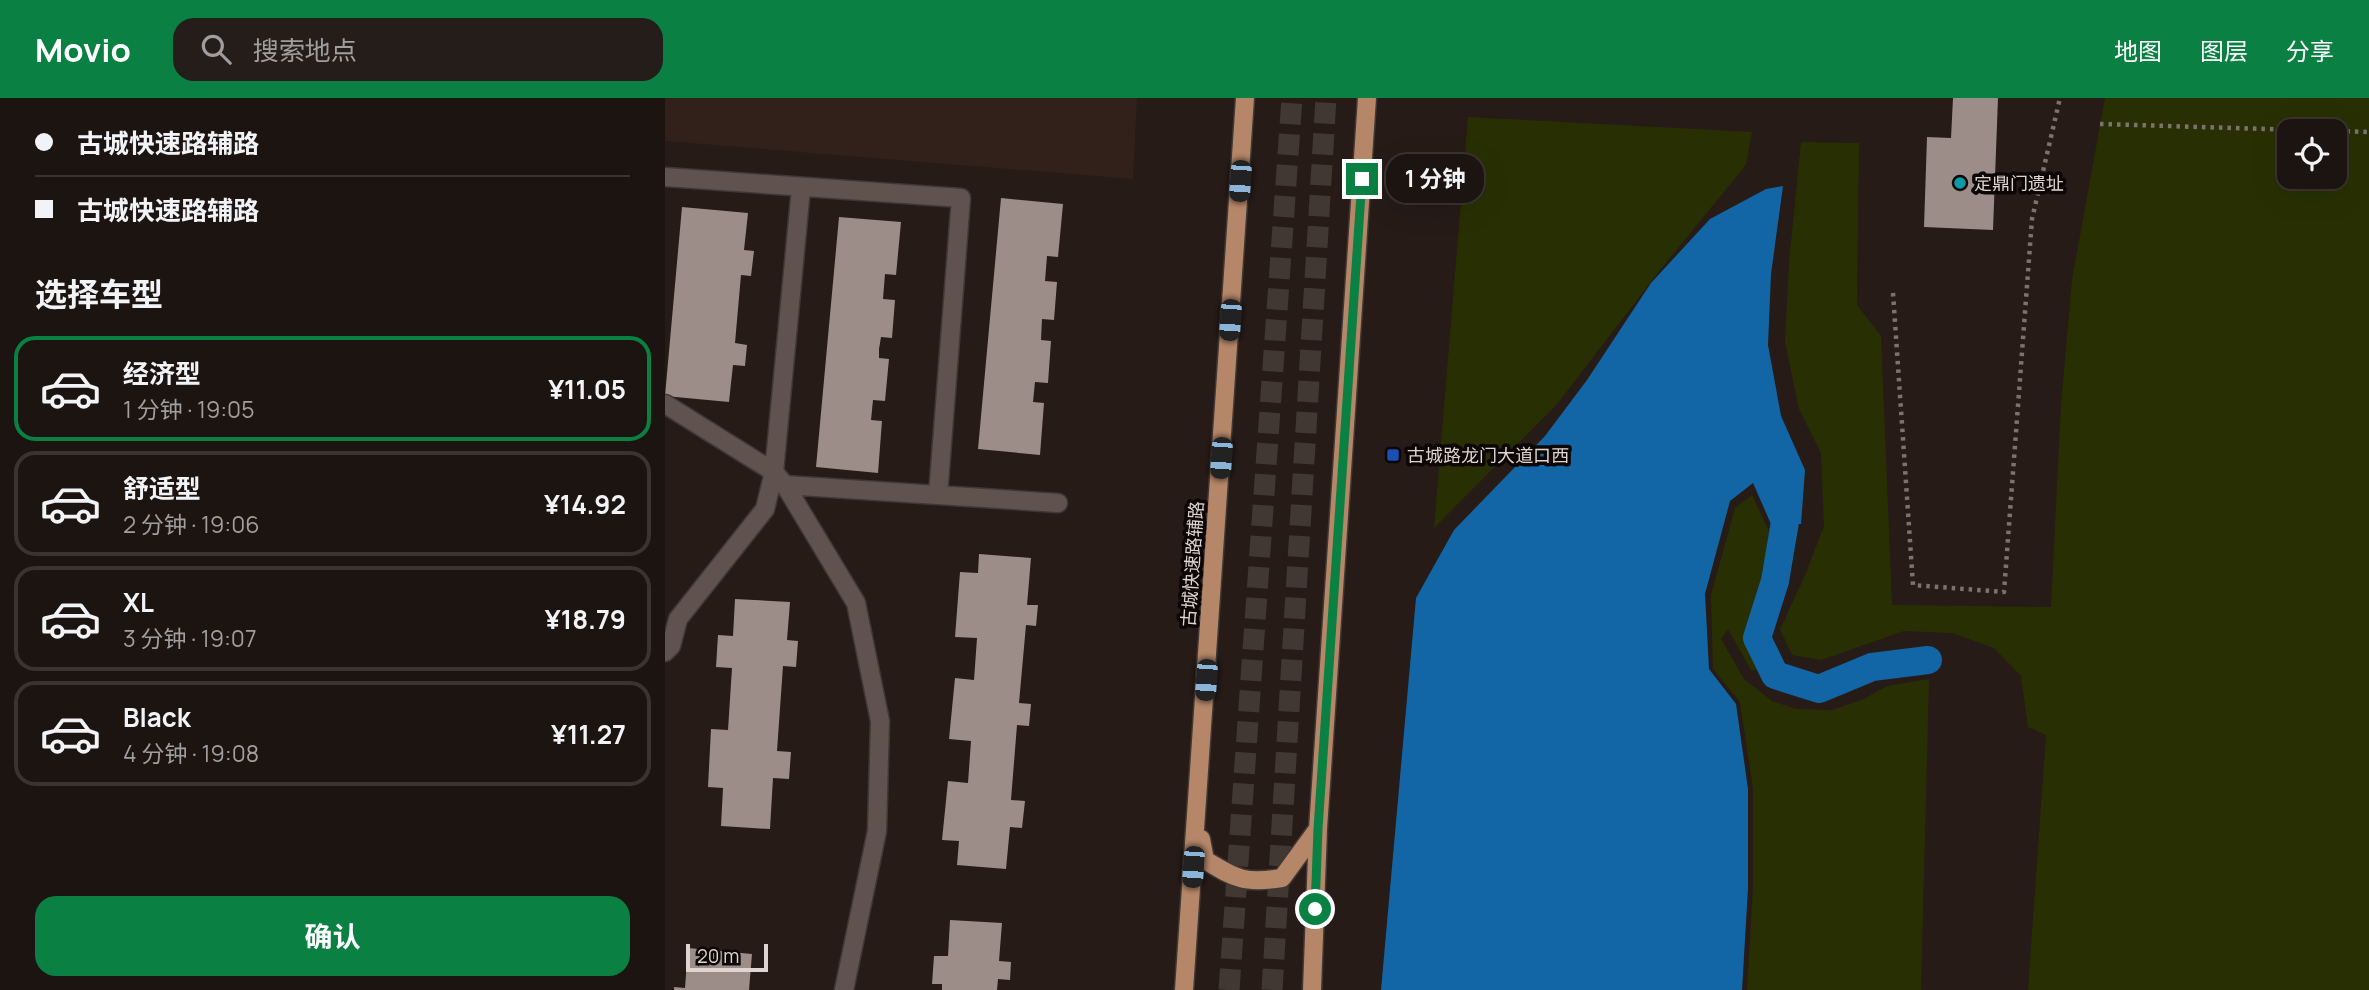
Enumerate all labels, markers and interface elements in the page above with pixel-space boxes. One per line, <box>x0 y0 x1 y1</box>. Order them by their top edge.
search box <box>173 18 663 81</box>
text: Movio <box>35 27 131 72</box>
icon: search <box>197 30 235 68</box>
text: 搜索地点 <box>253 32 357 68</box>
text: 地图 <box>2114 34 2162 67</box>
text: 图层 <box>2200 34 2248 67</box>
text: 分享 <box>2286 34 2334 67</box>
map controls <box>2277 119 2347 189</box>
button: locate <box>2277 119 2347 189</box>
text: 古城快速路辅路 <box>77 125 259 161</box>
callout: 1 分钟 <box>1387 154 1485 204</box>
car <box>1229 159 1252 203</box>
text: 1 分钟 <box>1405 162 1465 194</box>
route end <box>1346 163 1378 195</box>
place label: 定鼎门遗址 <box>1974 171 2064 195</box>
marker: 定鼎门遗址 <box>1952 175 1968 191</box>
text: 古城快速路辅路 <box>77 192 259 228</box>
text: 选择车型 <box>35 272 163 316</box>
car <box>1219 298 1242 342</box>
text: 经济型 <box>123 355 201 391</box>
icon: car <box>39 357 102 420</box>
text: ¥11.05 <box>548 371 626 407</box>
text: 1 分钟 · 19:05 <box>123 393 254 425</box>
car <box>1210 436 1233 480</box>
place label: 古城路龙门大道口西 <box>1407 443 1569 467</box>
marker: 古城路龙门大道口西 <box>1385 447 1401 463</box>
text: 舒适型 <box>123 470 201 506</box>
icon: car <box>39 472 102 535</box>
text: ¥14.92 <box>544 486 626 522</box>
street label: 古城快速路辅路 <box>1176 500 1208 628</box>
text: 2 分钟 · 19:06 <box>123 508 260 540</box>
text: XL <box>123 584 154 620</box>
icon: car <box>39 587 102 650</box>
text: ¥18.79 <box>545 601 626 637</box>
text: 3 分钟 · 19:07 <box>123 622 256 654</box>
car <box>1195 658 1218 702</box>
text: Black <box>123 699 191 735</box>
icon: car <box>39 702 102 765</box>
text: ¥11.27 <box>551 716 626 752</box>
text: 4 分钟 · 19:08 <box>123 737 259 769</box>
car <box>1182 845 1205 889</box>
route start <box>1299 893 1331 925</box>
button: 确认 <box>35 896 630 976</box>
scale bar <box>686 941 768 973</box>
text: 20 m <box>697 943 739 969</box>

